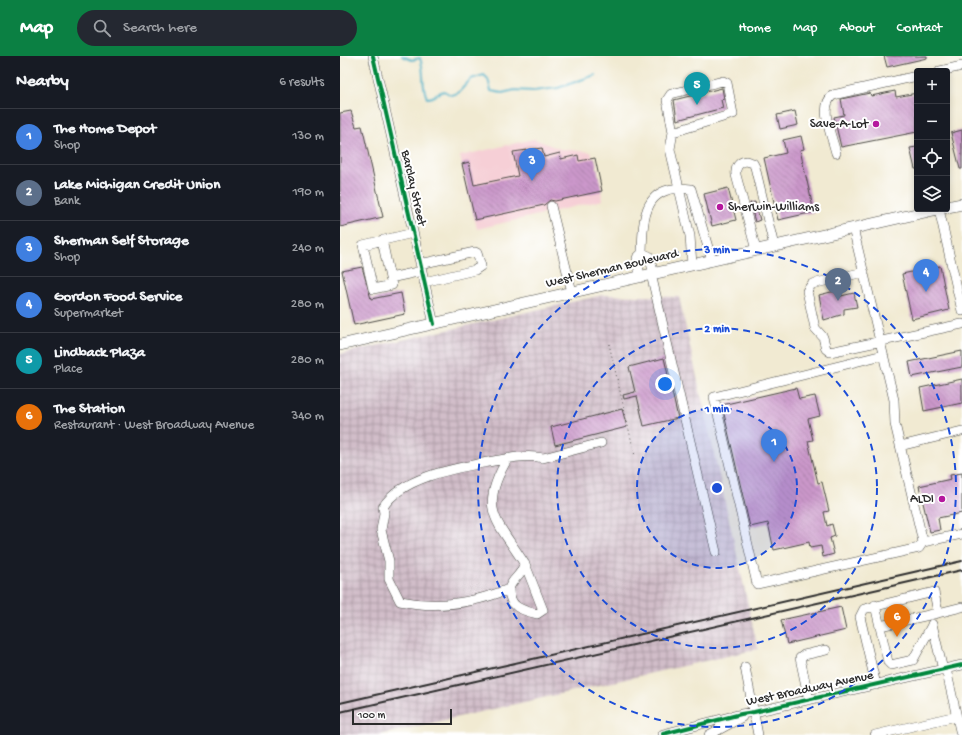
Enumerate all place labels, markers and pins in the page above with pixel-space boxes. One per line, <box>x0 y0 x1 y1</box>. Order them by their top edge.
pin: 5 <box>684 72 710 105</box>
place label: Save-A-Lot <box>810 117 870 132</box>
marker: Save-A-Lot <box>871 119 881 129</box>
pin: 3 <box>519 148 545 181</box>
place label: Sherwin-Williams <box>728 200 820 215</box>
marker: Sherwin-Williams <box>715 202 725 212</box>
pin: 4 <box>913 259 939 292</box>
pin: 2 <box>825 268 851 301</box>
pin: 1 <box>761 429 787 462</box>
centre of rings <box>710 481 724 495</box>
place label: ALDI <box>910 492 934 507</box>
marker: ALDI <box>937 494 947 504</box>
pin: 6 <box>884 604 910 637</box>

